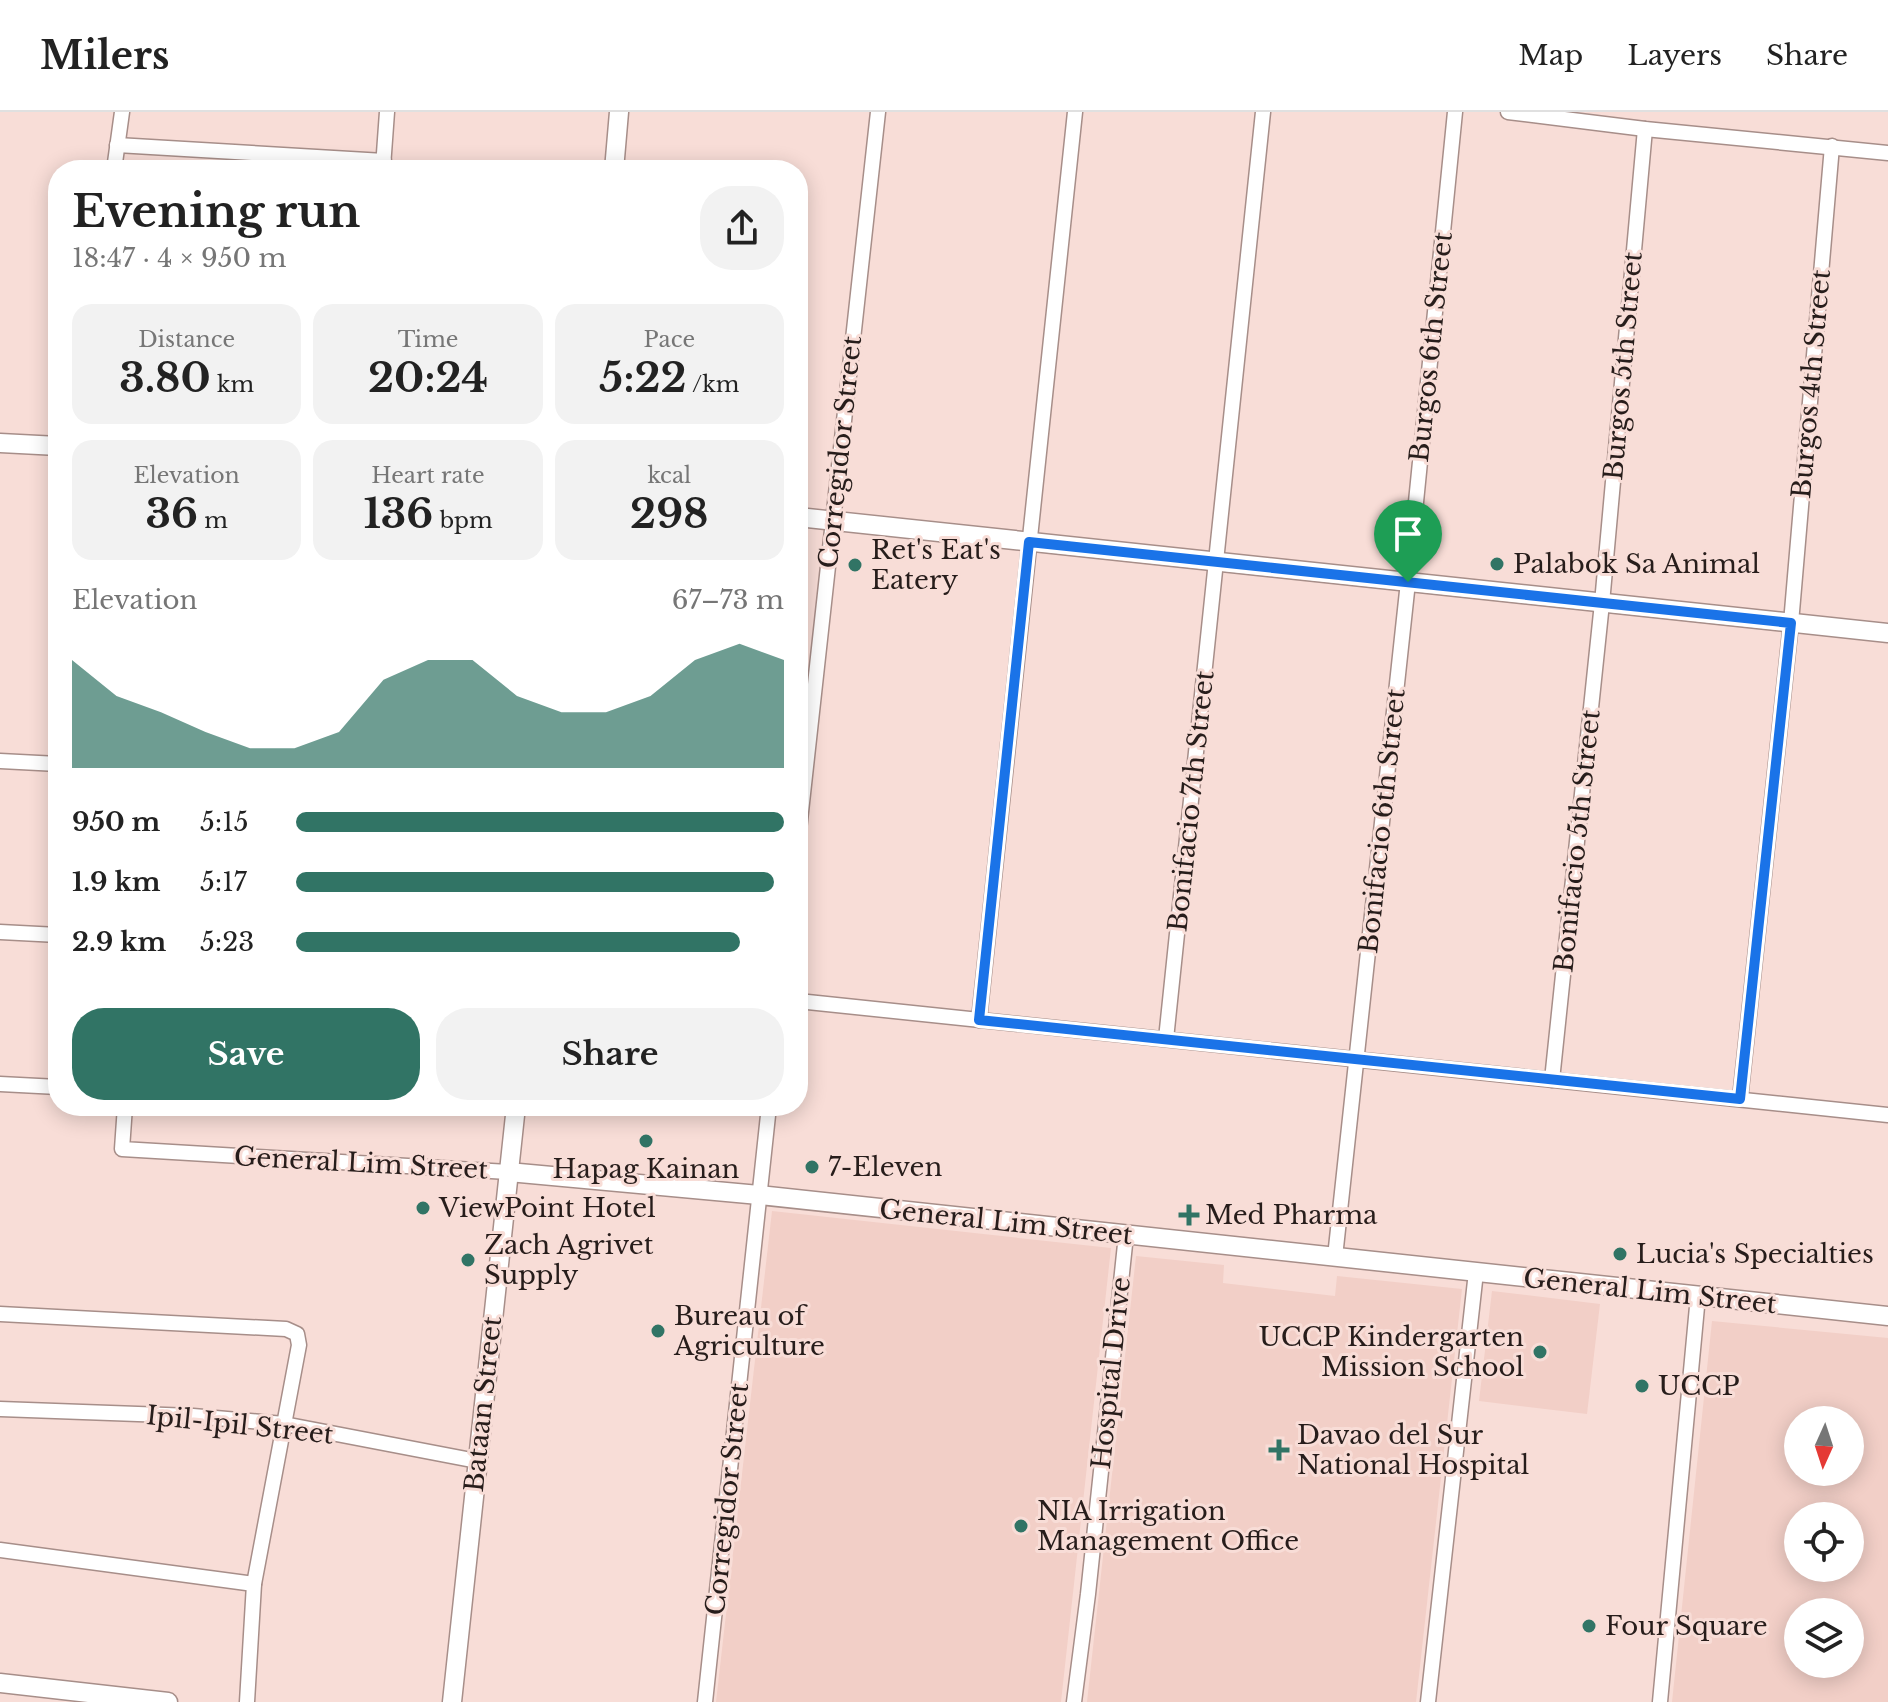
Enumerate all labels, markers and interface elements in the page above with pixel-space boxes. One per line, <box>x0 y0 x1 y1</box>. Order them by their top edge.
text: Milers <box>40 32 170 79</box>
text: Map <box>1518 38 1583 73</box>
text: Layers <box>1627 38 1722 73</box>
text: Share <box>1766 38 1848 73</box>
text: Evening run <box>72 184 360 239</box>
button: share <box>700 186 784 270</box>
street label: Burgos 6th Street <box>1403 230 1459 464</box>
text: 18:47 · 4 × 950 m <box>72 242 286 274</box>
street label: Burgos 5th Street <box>1597 250 1649 482</box>
street label: Burgos 4th Street <box>1785 268 1837 500</box>
text: Distance <box>138 326 235 353</box>
text: Time <box>398 326 458 353</box>
text: Pace <box>644 326 695 353</box>
street label: Corregidor Street <box>812 334 868 570</box>
text: 3.80 <box>119 353 211 403</box>
text: 20:24 <box>368 353 488 403</box>
text: 5:22 <box>599 353 687 403</box>
text: km <box>211 371 254 398</box>
text: /km <box>687 371 739 398</box>
text: Elevation <box>134 462 240 489</box>
text: Heart rate <box>371 462 485 489</box>
text: kcal <box>647 462 691 489</box>
text: 36 <box>145 489 198 539</box>
text: 136 <box>363 489 433 539</box>
text: 298 <box>630 489 709 539</box>
pin <box>1374 500 1442 582</box>
text: m <box>198 507 228 534</box>
text: bpm <box>433 507 493 534</box>
icon: arrive <box>1386 512 1430 556</box>
place label: Ret's Eat's Eatery <box>871 534 1001 596</box>
place label: Palabok Sa Animal <box>1513 548 1760 580</box>
marker: Palabok Sa Animal <box>1488 555 1506 573</box>
marker: Ret's Eat's Eatery <box>846 556 864 574</box>
text: Elevation <box>72 584 198 616</box>
text: 67–73 m <box>672 584 784 616</box>
street label: Bonifacio 7th Street <box>1161 669 1221 933</box>
street label: Bonifacio 6th Street <box>1352 687 1412 955</box>
street label: Bonifacio 5th Street <box>1547 708 1607 974</box>
text: 950 m <box>72 806 160 838</box>
text: 5:15 <box>200 806 249 838</box>
text: 1.9 km <box>72 866 161 898</box>
text: 5:17 <box>200 866 247 898</box>
text: 2.9 km <box>72 926 166 958</box>
text: 5:23 <box>200 926 254 958</box>
button: Save <box>72 1008 420 1100</box>
button: Share <box>436 1008 784 1100</box>
marker: Hapag Kainan <box>637 1132 655 1150</box>
street label: General Lim Street <box>233 1140 489 1186</box>
place label: 7-Eleven <box>828 1151 942 1183</box>
place label: Hapag Kainan <box>552 1153 740 1185</box>
marker: 7-Eleven <box>803 1158 821 1176</box>
place label: ViewPoint Hotel <box>438 1192 656 1224</box>
street label: General Lim Street <box>878 1193 1134 1251</box>
marker: ViewPoint Hotel <box>414 1199 432 1217</box>
place label: Med Pharma <box>1205 1199 1378 1231</box>
marker: Med Pharma <box>1180 1206 1198 1224</box>
place label: Zach Agrivet Supply <box>484 1229 654 1291</box>
place label: Lucia's Specialties <box>1636 1238 1874 1270</box>
marker: Lucia's Specialties <box>1611 1245 1629 1263</box>
marker: Zach Agrivet Supply <box>459 1251 477 1269</box>
street label: General Lim Street <box>1522 1262 1778 1320</box>
street label: Hospital Drive <box>1085 1275 1137 1471</box>
place label: Bureau of Agriculture <box>673 1300 825 1362</box>
street label: Bataan Street <box>458 1314 508 1493</box>
place label: UCCP Kindergarten Mission School <box>1259 1321 1524 1383</box>
marker: Bureau of Agriculture <box>649 1322 667 1340</box>
marker: UCCP Kindergarten Mission School <box>1531 1343 1549 1361</box>
place label: UCCP <box>1658 1370 1740 1402</box>
marker: UCCP <box>1633 1377 1651 1395</box>
street label: Corregidor Street <box>699 1381 755 1617</box>
street label: Ipil-Ipil Street <box>145 1399 335 1451</box>
north arrow <box>1784 1406 1864 1486</box>
map controls <box>1784 1406 1864 1678</box>
place label: Davao del Sur National Hospital <box>1297 1419 1529 1481</box>
marker: Davao del Sur National Hospital <box>1268 1439 1290 1461</box>
place label: NIA Irrigation Management Office <box>1037 1495 1299 1557</box>
button: locate <box>1784 1502 1864 1582</box>
marker: NIA Irrigation Management Office <box>1012 1517 1030 1535</box>
button: layers <box>1784 1598 1864 1678</box>
place label: Four Square <box>1605 1610 1768 1642</box>
marker: Four Square <box>1580 1617 1598 1635</box>

